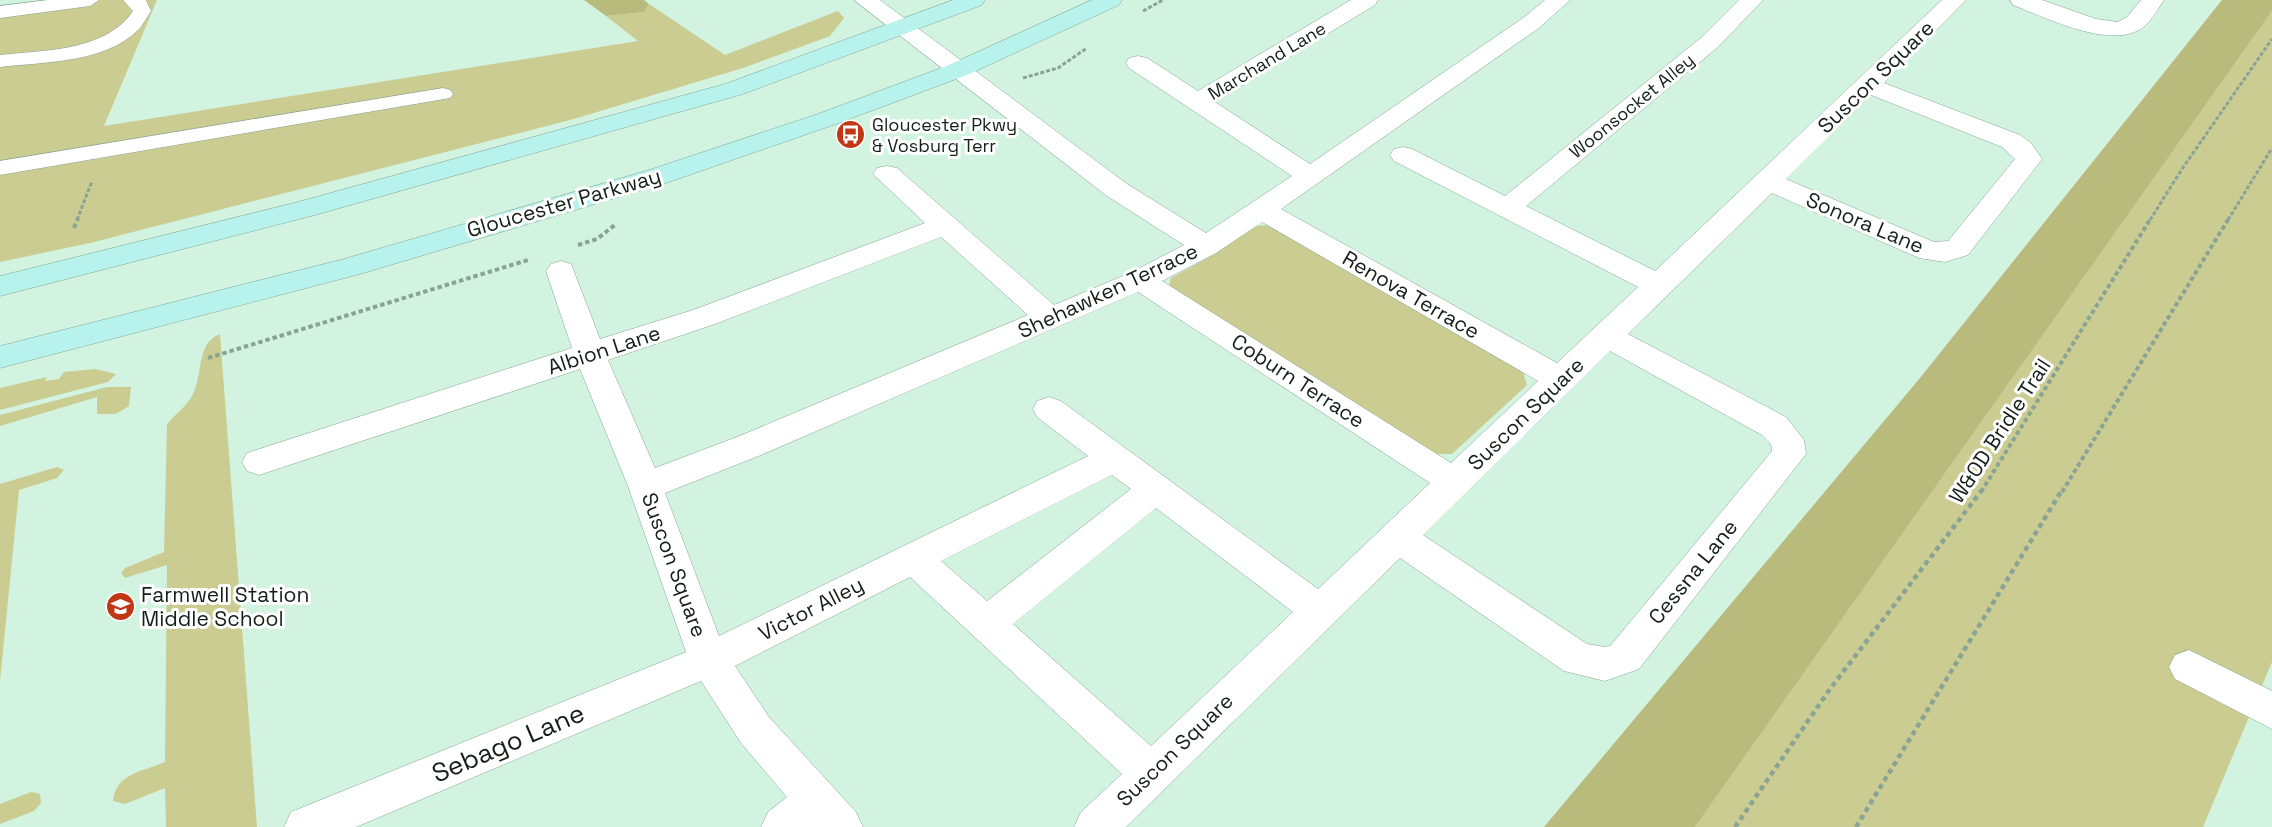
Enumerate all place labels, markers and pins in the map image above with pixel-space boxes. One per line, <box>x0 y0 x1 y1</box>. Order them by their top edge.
place label: Gloucester Pkwy & Vosburg Terr <box>872 113 1017 157</box>
bus stop icon: Gloucester Pkwy & Vosburg Terr <box>835 119 867 151</box>
place label: Farmwell Station Middle School <box>141 581 309 632</box>
school or university icon: Farmwell Station Middle School <box>104 591 136 623</box>

